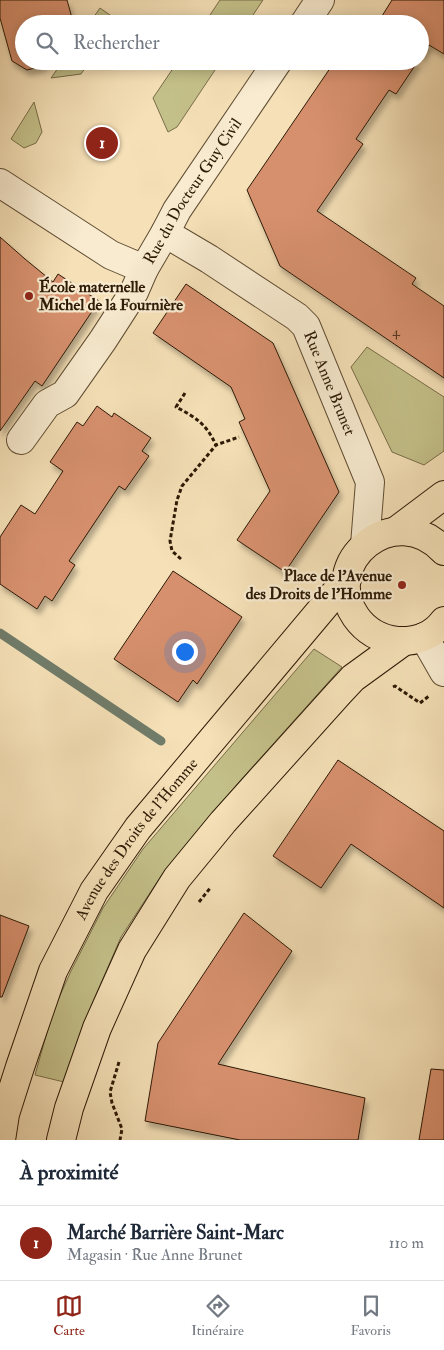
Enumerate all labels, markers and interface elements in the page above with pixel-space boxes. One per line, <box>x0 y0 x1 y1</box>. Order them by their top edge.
search box <box>15 15 429 70</box>
icon: search <box>33 29 61 57</box>
text: Rechercher <box>73 31 160 55</box>
street label: Rue du Docteur Guy Civil <box>139 114 246 268</box>
pin: 1 <box>86 124 118 162</box>
place label: École maternelle Michel de la Fournière <box>38 276 183 315</box>
marker: École maternelle Michel de la Fournière <box>23 290 35 302</box>
house number: 4 <box>392 323 401 340</box>
street label: Rue Anne Brunet <box>299 328 360 438</box>
place label: Place de l'Avenue des Droits de l'Homme <box>246 566 392 604</box>
marker: Place de l'Avenue des Droits de l'Homme <box>396 579 408 591</box>
your location <box>172 639 198 665</box>
street label: Avenue des Droits de l'Homme <box>70 754 203 924</box>
text: À proximité <box>20 1159 118 1186</box>
text: Marché Barrière Saint-Marc <box>67 1221 284 1245</box>
text: 1 <box>33 1233 39 1253</box>
text: 110 m <box>389 1233 424 1253</box>
text: Magasin · Rue Anne Brunet <box>67 1245 242 1265</box>
tab: Carte <box>53 1292 85 1339</box>
tab: Itinéraire <box>191 1292 244 1339</box>
tab: Favoris <box>350 1292 391 1339</box>

